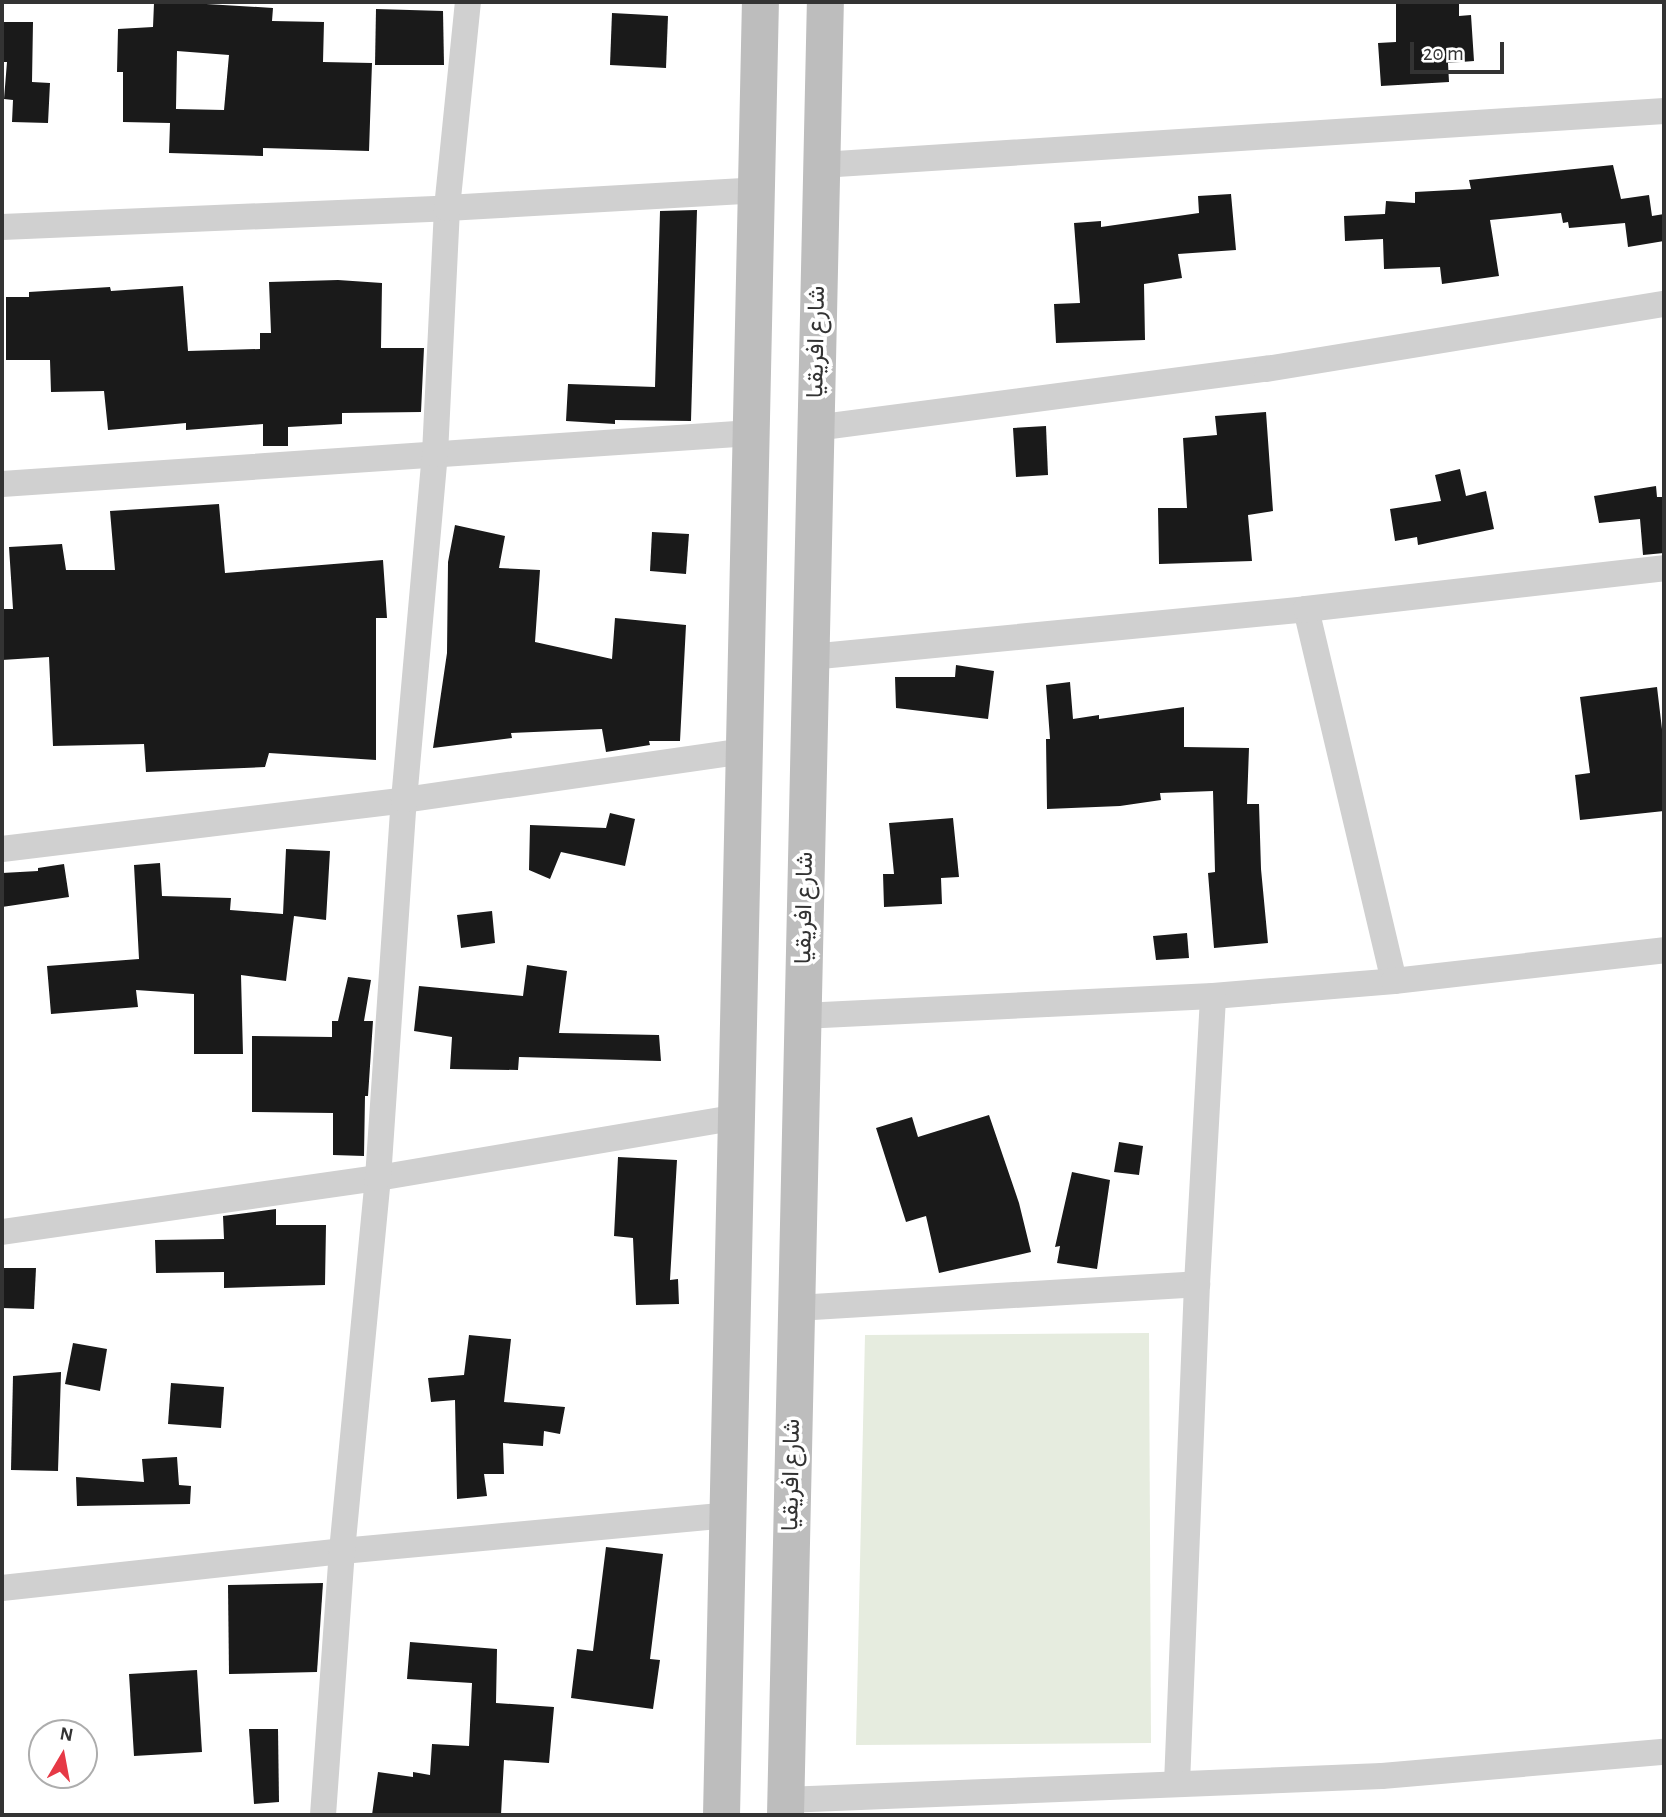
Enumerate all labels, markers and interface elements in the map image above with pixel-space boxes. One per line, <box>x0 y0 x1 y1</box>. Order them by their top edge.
scale bar <box>1414 28 1508 72</box>
text: 20 m <box>1423 43 1464 64</box>
street label: شارع افريقيا <box>802 286 832 398</box>
street label: شارع افريقيا <box>790 852 820 964</box>
street label: شارع افريقيا <box>777 1419 807 1531</box>
north arrow <box>28 1719 98 1789</box>
text: N <box>58 1724 75 1745</box>

